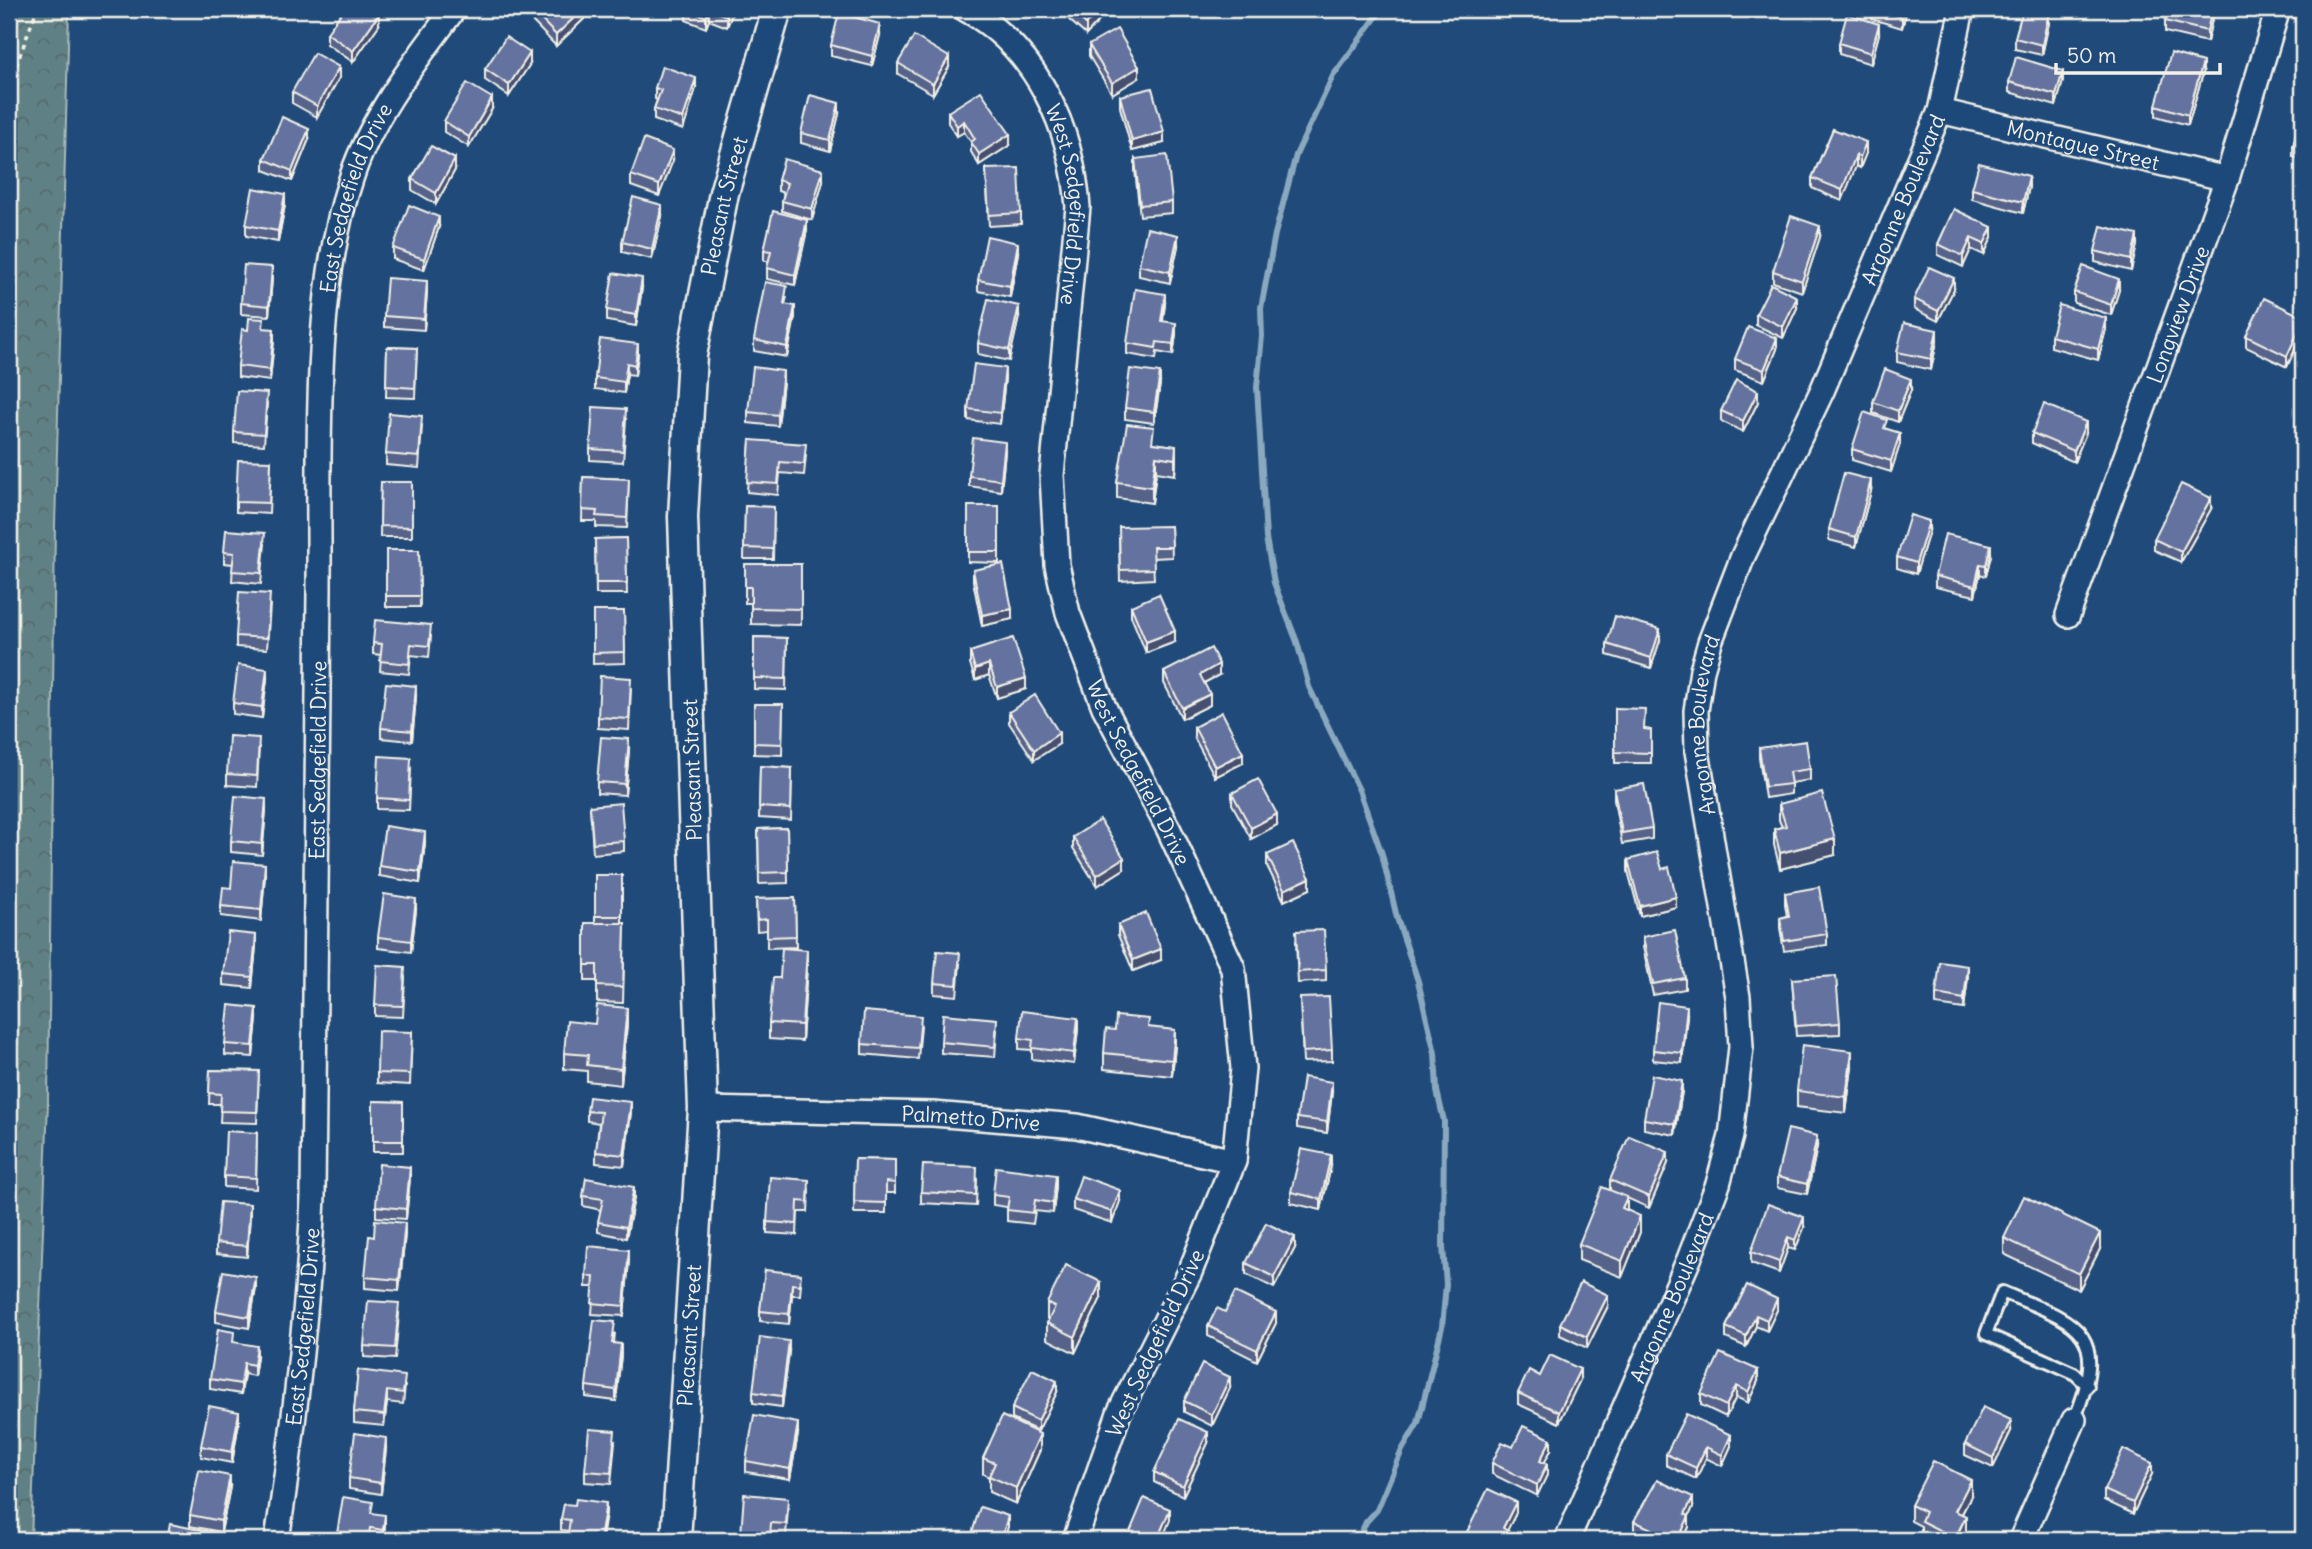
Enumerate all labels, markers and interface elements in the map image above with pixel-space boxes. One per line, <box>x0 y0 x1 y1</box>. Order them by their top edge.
scale bar <box>2056 32 2221 76</box>
text: 50 m <box>2067 42 2116 69</box>
street label: East Sedgefield Drive <box>314 98 398 294</box>
street label: West Sedgefield Drive <box>1040 100 1092 306</box>
street label: Argonne Boulevard <box>1855 110 1951 289</box>
street label: Montague Street <box>2004 114 2162 176</box>
street label: Pleasant Street <box>695 133 753 278</box>
street label: Longview Drive <box>2140 242 2215 387</box>
street label: Argonne Boulevard <box>1682 630 1725 817</box>
street label: East Sedgefield Drive <box>303 660 332 860</box>
street label: West Sedgefield Drive <box>1081 676 1197 869</box>
street label: Pleasant Street <box>676 698 708 842</box>
street label: Palmetto Drive <box>901 1100 1041 1136</box>
street label: Argonne Boulevard <box>1623 1208 1719 1387</box>
street label: East Sedgefield Drive <box>279 1227 325 1427</box>
street label: West Sedgefield Drive <box>1100 1245 1210 1441</box>
street label: Pleasant Street <box>671 1264 707 1407</box>

